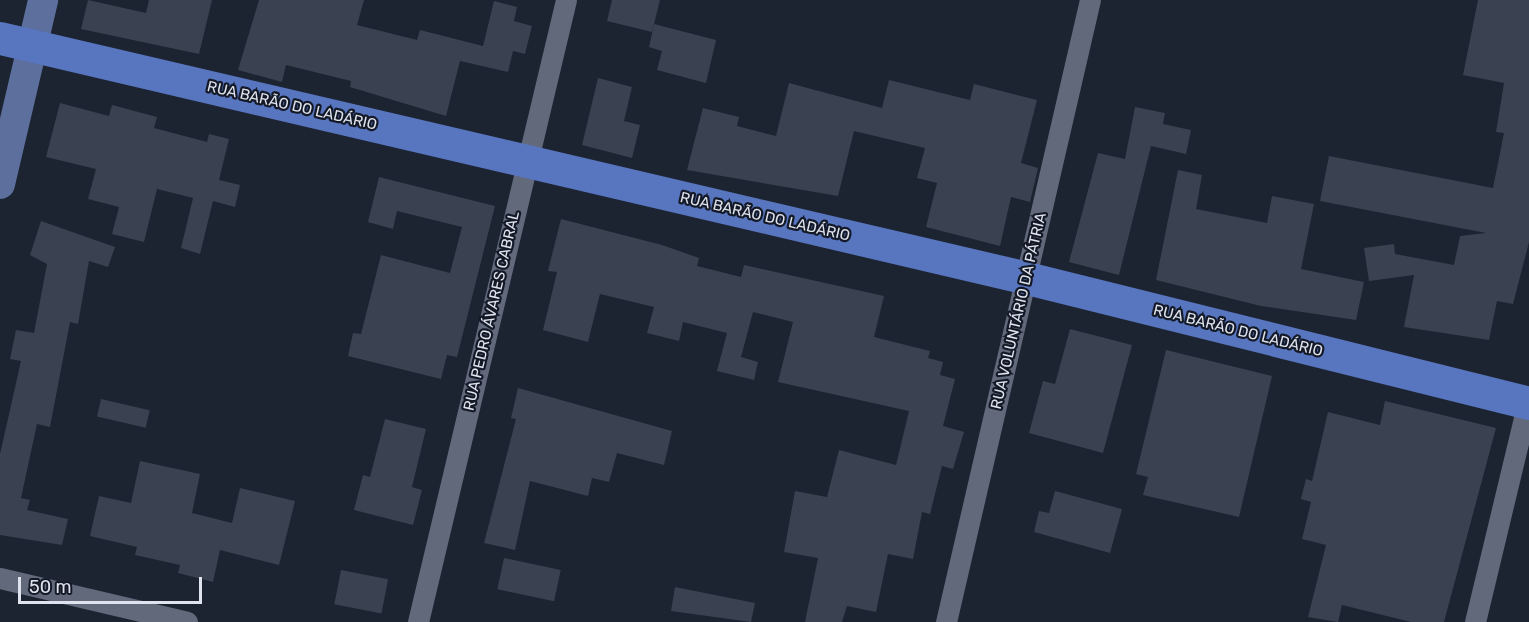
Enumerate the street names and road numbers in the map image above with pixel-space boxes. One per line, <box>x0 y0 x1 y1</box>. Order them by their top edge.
street label: RUA BARÃO DO LADÁRIO <box>205 78 379 134</box>
street label: RUA BARÃO DO LADÁRIO <box>678 189 852 245</box>
street label: RUA PEDRO ÁVARES CABRAL <box>460 209 524 413</box>
street label: RUA VOLUNTÁRIO DA PÁTRIA <box>987 210 1051 412</box>
street label: RUA BARÃO DO LADÁRIO <box>1151 301 1325 361</box>

